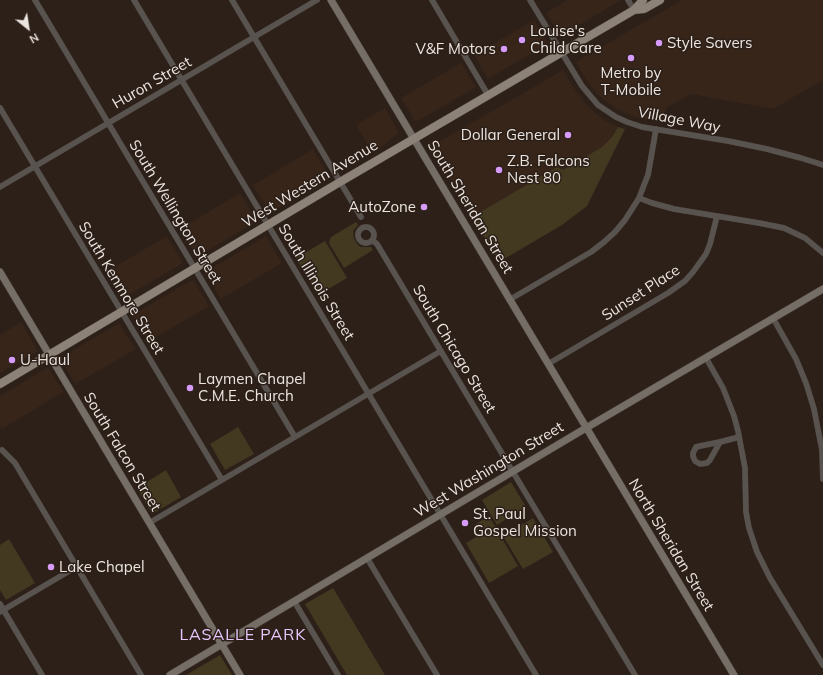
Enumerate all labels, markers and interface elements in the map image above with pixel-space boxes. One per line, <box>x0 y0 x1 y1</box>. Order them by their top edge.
north arrow <box>8 8 48 48</box>
place label: Louise's Child Care <box>530 22 602 57</box>
text: N <box>27 30 41 47</box>
place label: Style Savers <box>667 34 752 52</box>
marker: Louise's Child Care <box>517 35 527 45</box>
marker: Style Savers <box>654 38 664 48</box>
place label: V&F Motors <box>416 40 496 58</box>
marker: V&F Motors <box>499 44 509 54</box>
street label: Huron Street <box>109 53 195 113</box>
marker: Metro by T-Mobile <box>626 53 636 63</box>
place label: Metro by T-Mobile <box>601 64 661 99</box>
street label: Village Way <box>636 103 722 137</box>
place label: Dollar General <box>461 126 560 144</box>
marker: Dollar General <box>563 130 573 140</box>
street label: West Western Avenue <box>239 136 381 232</box>
street label: South Wellington Street <box>125 137 225 287</box>
street label: South Sheridan Street <box>423 137 517 277</box>
place label: Z.B. Falcons Nest 80 <box>507 152 590 187</box>
marker: Z.B. Falcons Nest 80 <box>494 165 504 175</box>
place label: AutoZone <box>348 198 416 216</box>
marker: AutoZone <box>419 202 429 212</box>
street label: South Kenmore Street <box>74 218 168 358</box>
street label: South Illinois Street <box>274 220 358 344</box>
street label: Sunset Place <box>599 261 683 325</box>
street label: South Chicago Street <box>409 282 499 416</box>
place label: U-Haul <box>20 351 70 369</box>
marker: U-Haul <box>7 355 17 365</box>
place label: Laymen Chapel C.M.E. Church <box>198 370 306 405</box>
marker: Laymen Chapel C.M.E. Church <box>185 383 195 393</box>
street label: South Falcon Street <box>79 389 165 515</box>
street label: West Washington Street <box>411 418 567 522</box>
street label: North Sheridan Street <box>624 476 718 614</box>
place label: St. Paul Gospel Mission <box>473 505 577 540</box>
marker: St. Paul Gospel Mission <box>460 518 470 528</box>
place label: Lake Chapel <box>59 558 145 576</box>
marker: Lake Chapel <box>46 562 56 572</box>
district label: LASALLE PARK <box>179 625 307 645</box>

